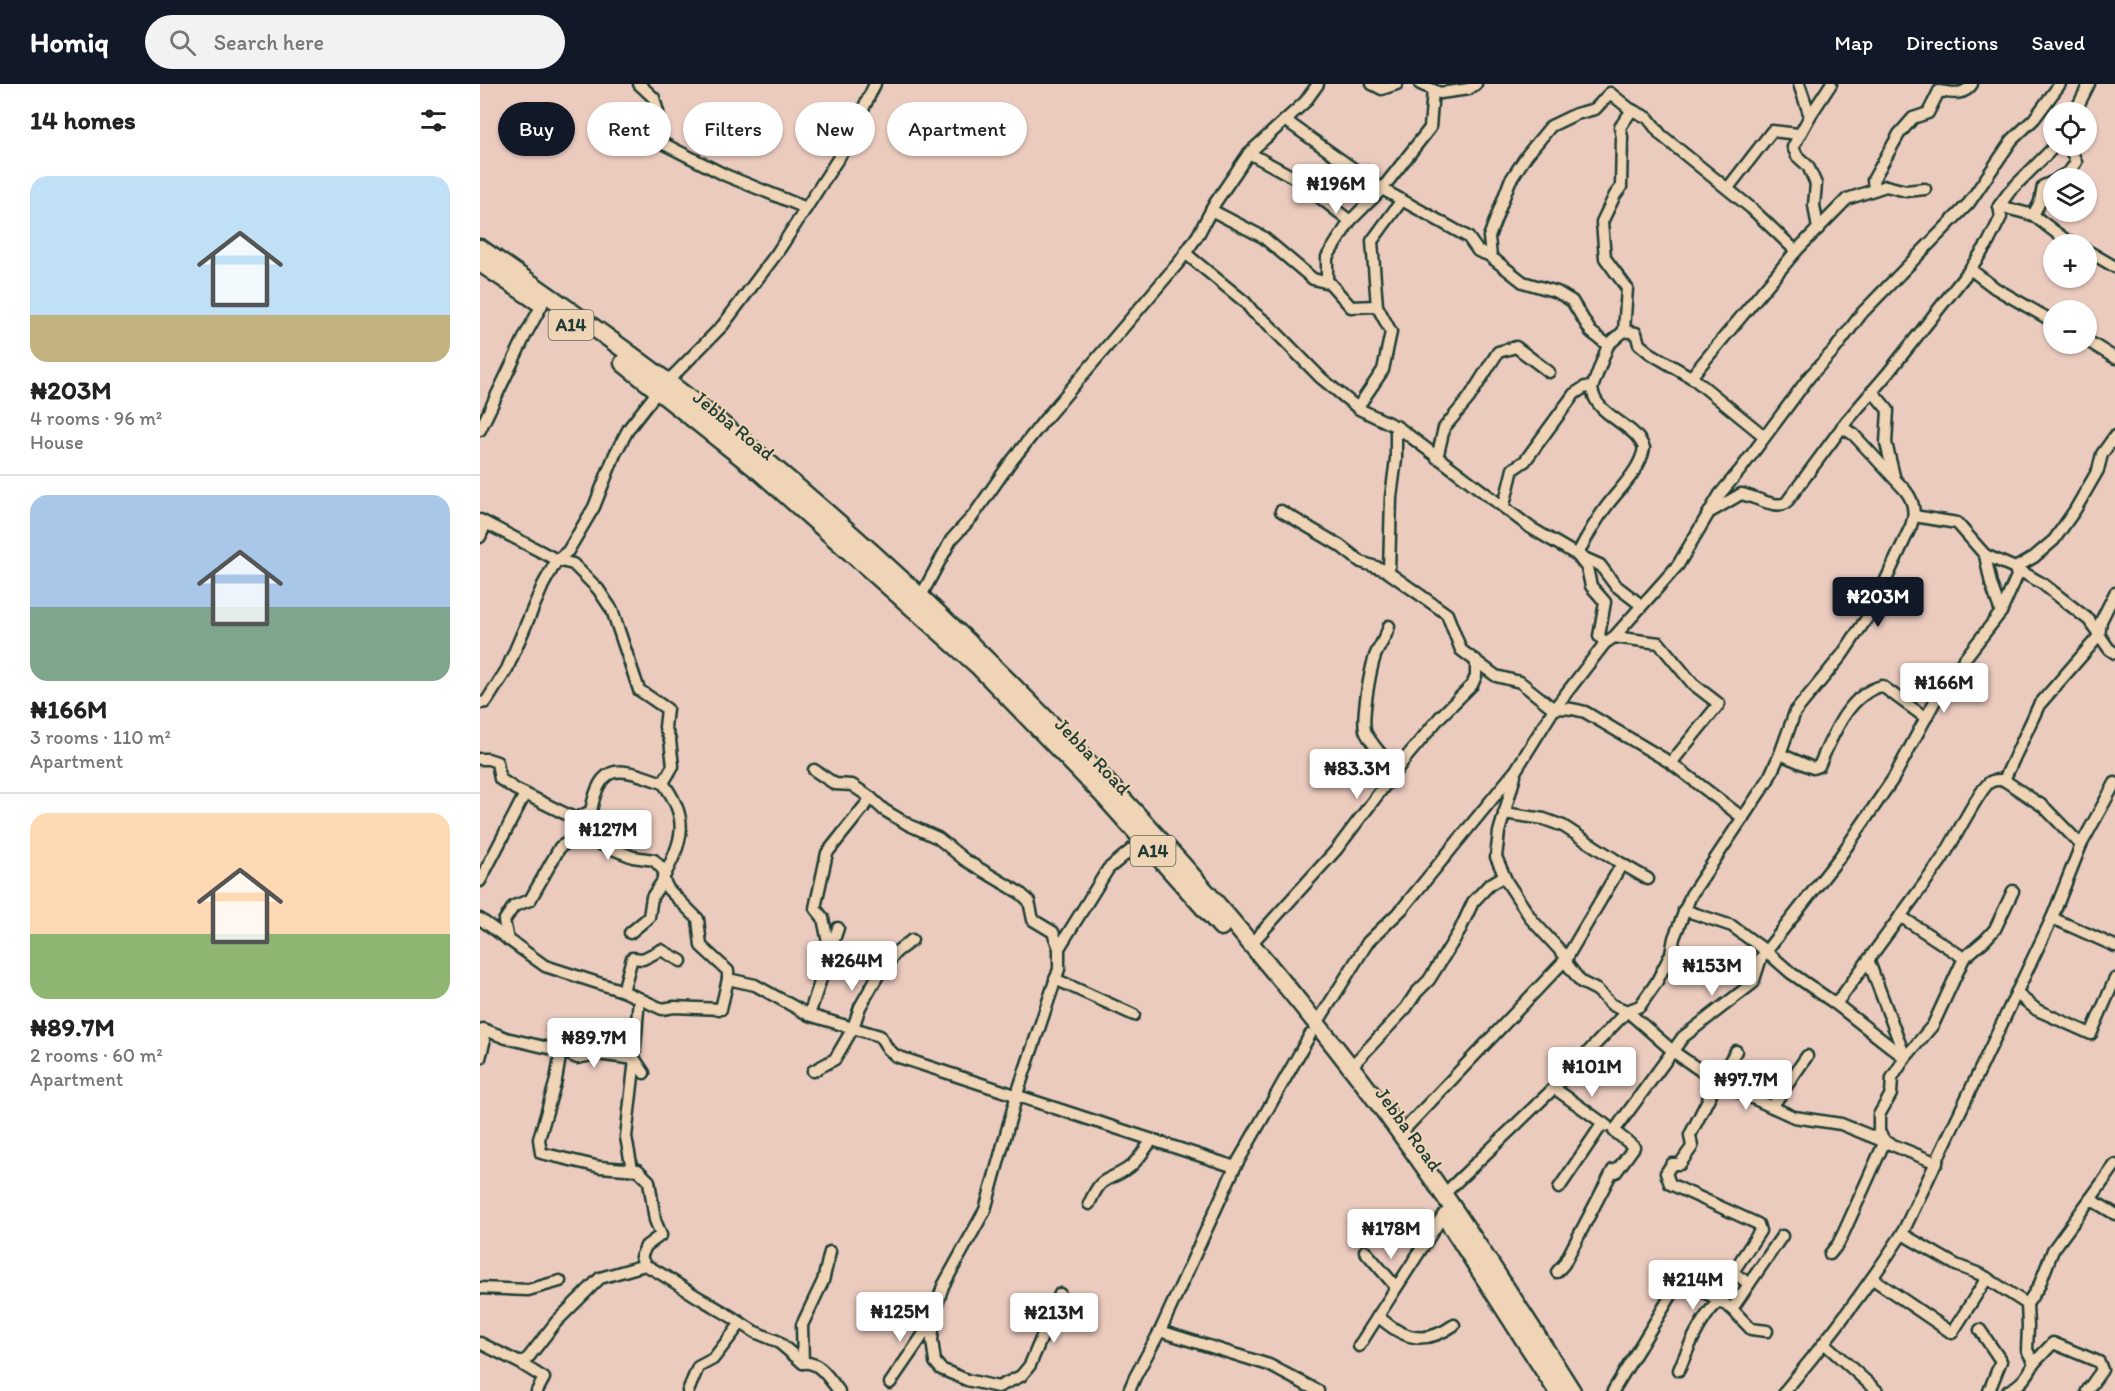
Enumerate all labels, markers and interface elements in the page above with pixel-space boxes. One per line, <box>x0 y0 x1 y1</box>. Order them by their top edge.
search box <box>145 15 565 69</box>
text: Homiq <box>30 25 109 59</box>
icon: search <box>166 26 199 59</box>
text: Search here <box>214 29 324 56</box>
text: Map <box>1835 30 1873 55</box>
text: Directions <box>1906 30 1998 55</box>
text: Saved <box>2031 30 2085 55</box>
chip: Buy <box>498 102 575 156</box>
chip: Rent <box>587 102 671 156</box>
chip: Filters <box>683 102 783 156</box>
chip: New <box>795 102 875 156</box>
chip: Apartment <box>887 102 1027 156</box>
map controls <box>2043 102 2097 354</box>
button: locate <box>2043 102 2097 156</box>
text: 14 homes <box>30 104 136 136</box>
icon: filters <box>417 104 450 137</box>
pin: ₦196M <box>1294 164 1378 215</box>
button: layers <box>2043 168 2097 222</box>
text: ₦196M <box>1306 171 1366 195</box>
icon: home <box>186 215 294 323</box>
button: + <box>2043 234 2097 288</box>
button: − <box>2043 300 2097 354</box>
road number: A14 <box>548 310 593 340</box>
text: ₦203M <box>30 374 112 406</box>
street label: Jebba Road <box>688 385 780 465</box>
text: 4 rooms · 96 m² <box>30 406 162 430</box>
text: House <box>30 430 84 454</box>
icon: home <box>186 534 294 642</box>
pin: ₦203M <box>1836 577 1920 628</box>
text: ₦203M <box>1847 584 1909 608</box>
pin: ₦166M <box>1902 663 1986 714</box>
text: ₦166M <box>1914 670 1974 694</box>
text: ₦166M <box>30 693 107 725</box>
street label: Jebba Road <box>1050 712 1136 800</box>
text: 3 rooms · 110 m² <box>30 725 171 749</box>
text: Apartment <box>30 749 123 773</box>
pin: ₦83.3M <box>1308 749 1406 800</box>
text: ₦83.3M <box>1324 756 1390 780</box>
pin: ₦127M <box>566 810 650 861</box>
text: ₦127M <box>579 817 637 841</box>
road number: A14 <box>1130 836 1176 866</box>
icon: home <box>186 852 294 960</box>
pin: ₦264M <box>810 941 894 992</box>
pin: ₦153M <box>1670 946 1754 997</box>
text: ₦264M <box>821 948 883 972</box>
text: ₦153M <box>1682 953 1742 977</box>
text: ₦89.7M <box>30 1011 115 1043</box>
pin: ₦89.7M <box>545 1018 643 1069</box>
text: ₦89.7M <box>561 1025 627 1049</box>
text: 2 rooms · 60 m² <box>30 1043 163 1067</box>
pin: ₦101M <box>1550 1047 1634 1098</box>
text: ₦101M <box>1562 1054 1622 1078</box>
pin: ₦97.7M <box>1697 1060 1795 1111</box>
text: Apartment <box>30 1067 123 1091</box>
text: ₦97.7M <box>1714 1067 1778 1091</box>
street label: Jebba Road <box>1370 1082 1448 1176</box>
pin: ₦178M <box>1349 1209 1433 1260</box>
text: ₦178M <box>1361 1216 1421 1240</box>
pin: ₦214M <box>1651 1260 1735 1311</box>
text: ₦214M <box>1663 1267 1723 1291</box>
pin: ₦125M <box>858 1292 942 1343</box>
pin: ₦213M <box>1012 1293 1096 1344</box>
text: ₦125M <box>870 1299 930 1323</box>
text: ₦213M <box>1024 1300 1084 1324</box>

